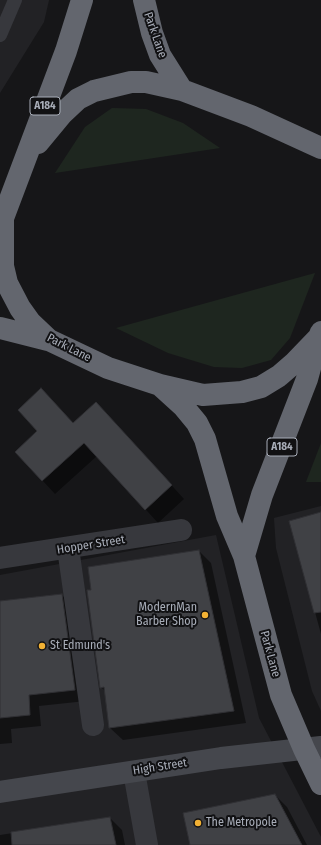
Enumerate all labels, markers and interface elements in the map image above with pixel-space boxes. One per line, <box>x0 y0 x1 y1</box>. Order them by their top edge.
street label: Park Lane <box>140 10 170 60</box>
road number: A184 <box>30 97 60 115</box>
street label: Park Lane <box>45 331 93 365</box>
road number: A184 <box>267 438 297 456</box>
street label: Hopper Street <box>56 533 126 557</box>
place label: ModernMan Barber Shop <box>136 601 197 629</box>
marker: ModernMan Barber Shop <box>200 610 210 620</box>
street label: Park Lane <box>257 629 283 679</box>
place label: St Edmund's <box>50 639 110 653</box>
marker: St Edmund's <box>37 641 47 651</box>
street label: High Street <box>132 756 188 778</box>
place label: The Metropole <box>206 816 277 830</box>
marker: The Metropole <box>193 818 203 828</box>

